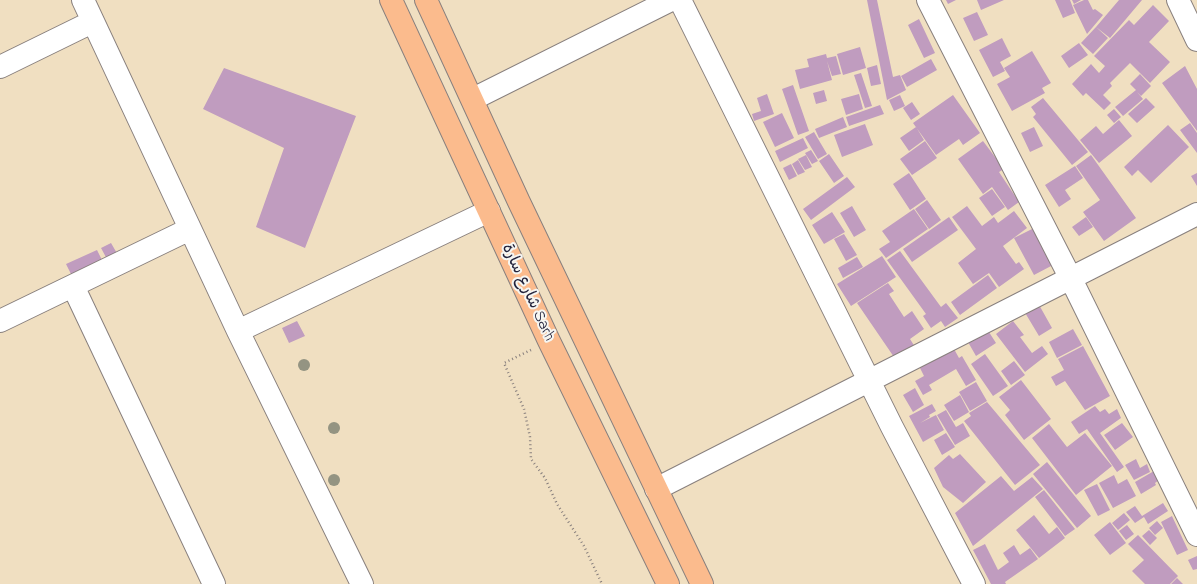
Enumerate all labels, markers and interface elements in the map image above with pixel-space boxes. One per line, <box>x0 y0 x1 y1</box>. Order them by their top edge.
street label: شارع سارة Sarh <box>496 241 558 345</box>

